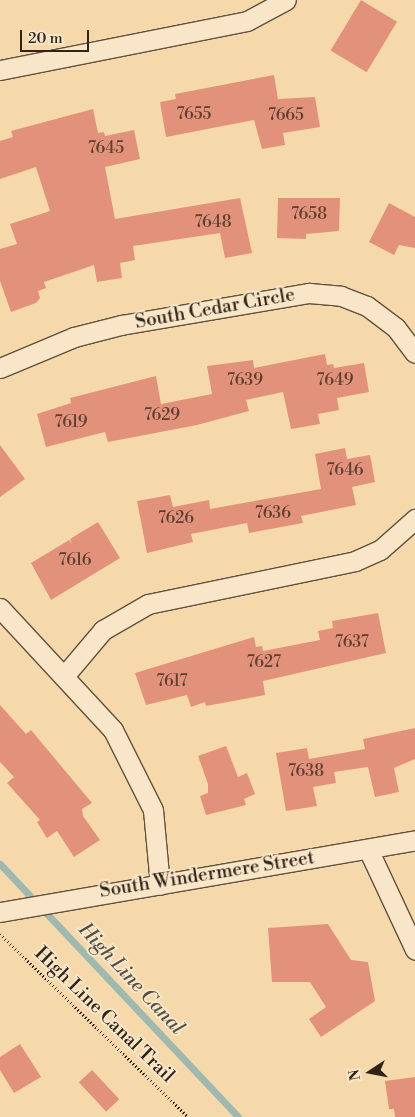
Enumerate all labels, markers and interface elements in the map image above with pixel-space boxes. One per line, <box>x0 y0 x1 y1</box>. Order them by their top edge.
scale bar <box>22 20 91 52</box>
text: 20 m <box>28 29 63 48</box>
house number: 7655 <box>177 104 211 124</box>
house number: 7665 <box>268 105 304 125</box>
house number: 7645 <box>88 138 124 158</box>
house number: 7658 <box>291 204 327 224</box>
house number: 7648 <box>195 212 231 232</box>
street label: South Cedar Circle <box>133 284 297 334</box>
house number: 7639 <box>227 370 263 390</box>
house number: 7649 <box>317 370 353 390</box>
house number: 7629 <box>144 405 180 425</box>
house number: 7619 <box>55 412 87 432</box>
house number: 7646 <box>327 460 363 480</box>
house number: 7636 <box>255 503 291 523</box>
house number: 7626 <box>158 508 194 528</box>
house number: 7616 <box>59 550 91 570</box>
house number: 7637 <box>335 632 369 652</box>
house number: 7627 <box>247 652 281 672</box>
house number: 7617 <box>157 671 187 691</box>
house number: 7638 <box>288 761 324 781</box>
street label: South Windermere Street <box>98 847 316 903</box>
water label: High Line Canal <box>73 918 189 1040</box>
street label: High Line Canal Trail <box>29 942 179 1088</box>
north arrow <box>345 1047 395 1097</box>
text: N <box>345 1068 365 1082</box>

